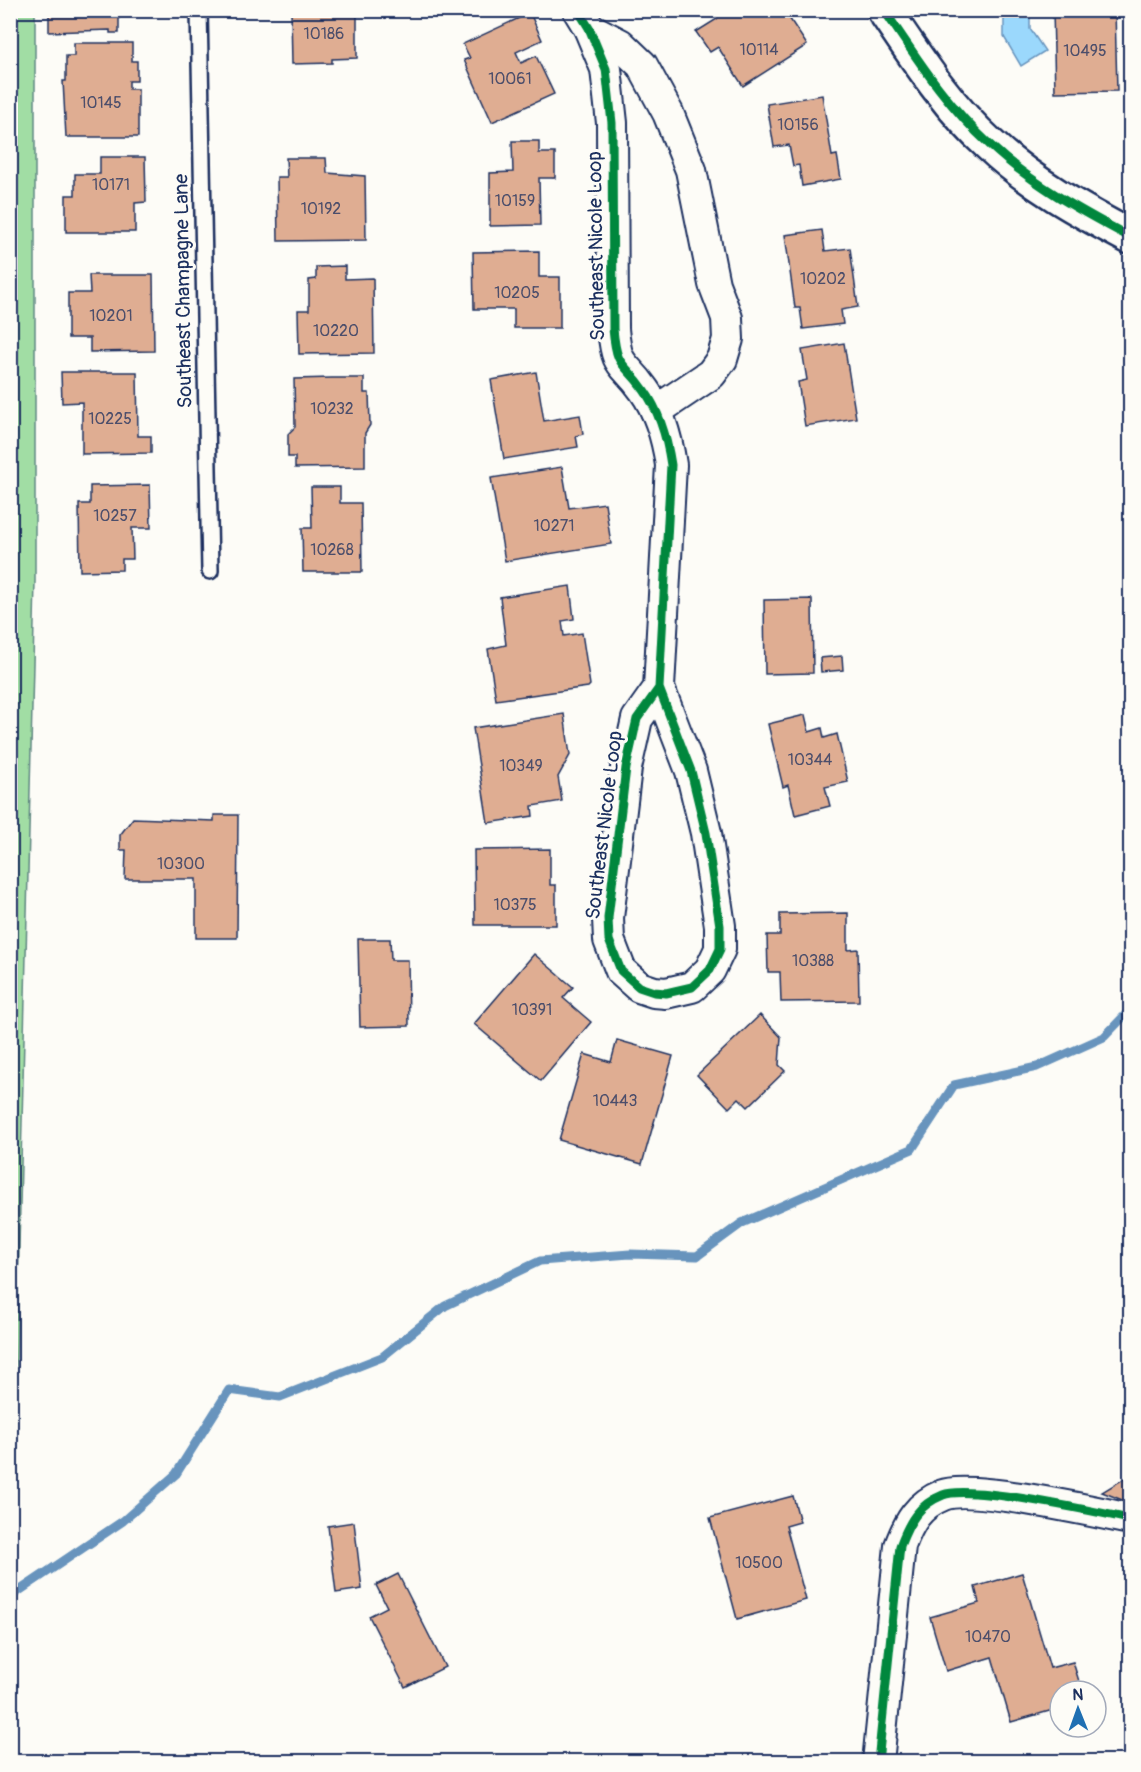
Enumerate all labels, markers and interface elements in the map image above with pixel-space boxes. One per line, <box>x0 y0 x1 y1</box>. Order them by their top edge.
house number: 10186 <box>304 24 344 44</box>
house number: 10114 <box>740 40 778 60</box>
house number: 10495 <box>1063 41 1107 61</box>
house number: 10061 <box>488 69 532 89</box>
house number: 10145 <box>80 93 122 113</box>
house number: 10156 <box>777 115 819 135</box>
street label: Southeast Nicole Loop <box>582 151 610 341</box>
street label: Southeast Champagne Lane <box>168 173 198 409</box>
house number: 10171 <box>92 175 130 195</box>
house number: 10159 <box>495 191 535 211</box>
house number: 10192 <box>301 199 341 219</box>
house number: 10202 <box>800 269 846 289</box>
house number: 10205 <box>494 283 540 303</box>
house number: 10201 <box>89 306 133 326</box>
house number: 10220 <box>313 321 359 341</box>
house number: 10232 <box>310 399 354 419</box>
house number: 10225 <box>88 409 132 429</box>
house number: 10257 <box>93 506 137 526</box>
house number: 10271 <box>534 516 574 536</box>
house number: 10268 <box>310 540 354 560</box>
street label: Southeast Nicole Loop <box>580 729 628 921</box>
house number: 10344 <box>788 750 832 770</box>
house number: 10349 <box>499 756 543 776</box>
house number: 10300 <box>157 854 205 874</box>
house number: 10375 <box>493 895 537 915</box>
house number: 10388 <box>792 951 834 971</box>
house number: 10391 <box>512 1000 552 1020</box>
house number: 10443 <box>593 1091 637 1111</box>
house number: 10500 <box>735 1553 783 1573</box>
house number: 10470 <box>965 1627 1011 1647</box>
north arrow <box>1048 1679 1108 1739</box>
text: N <box>1072 1685 1084 1705</box>

